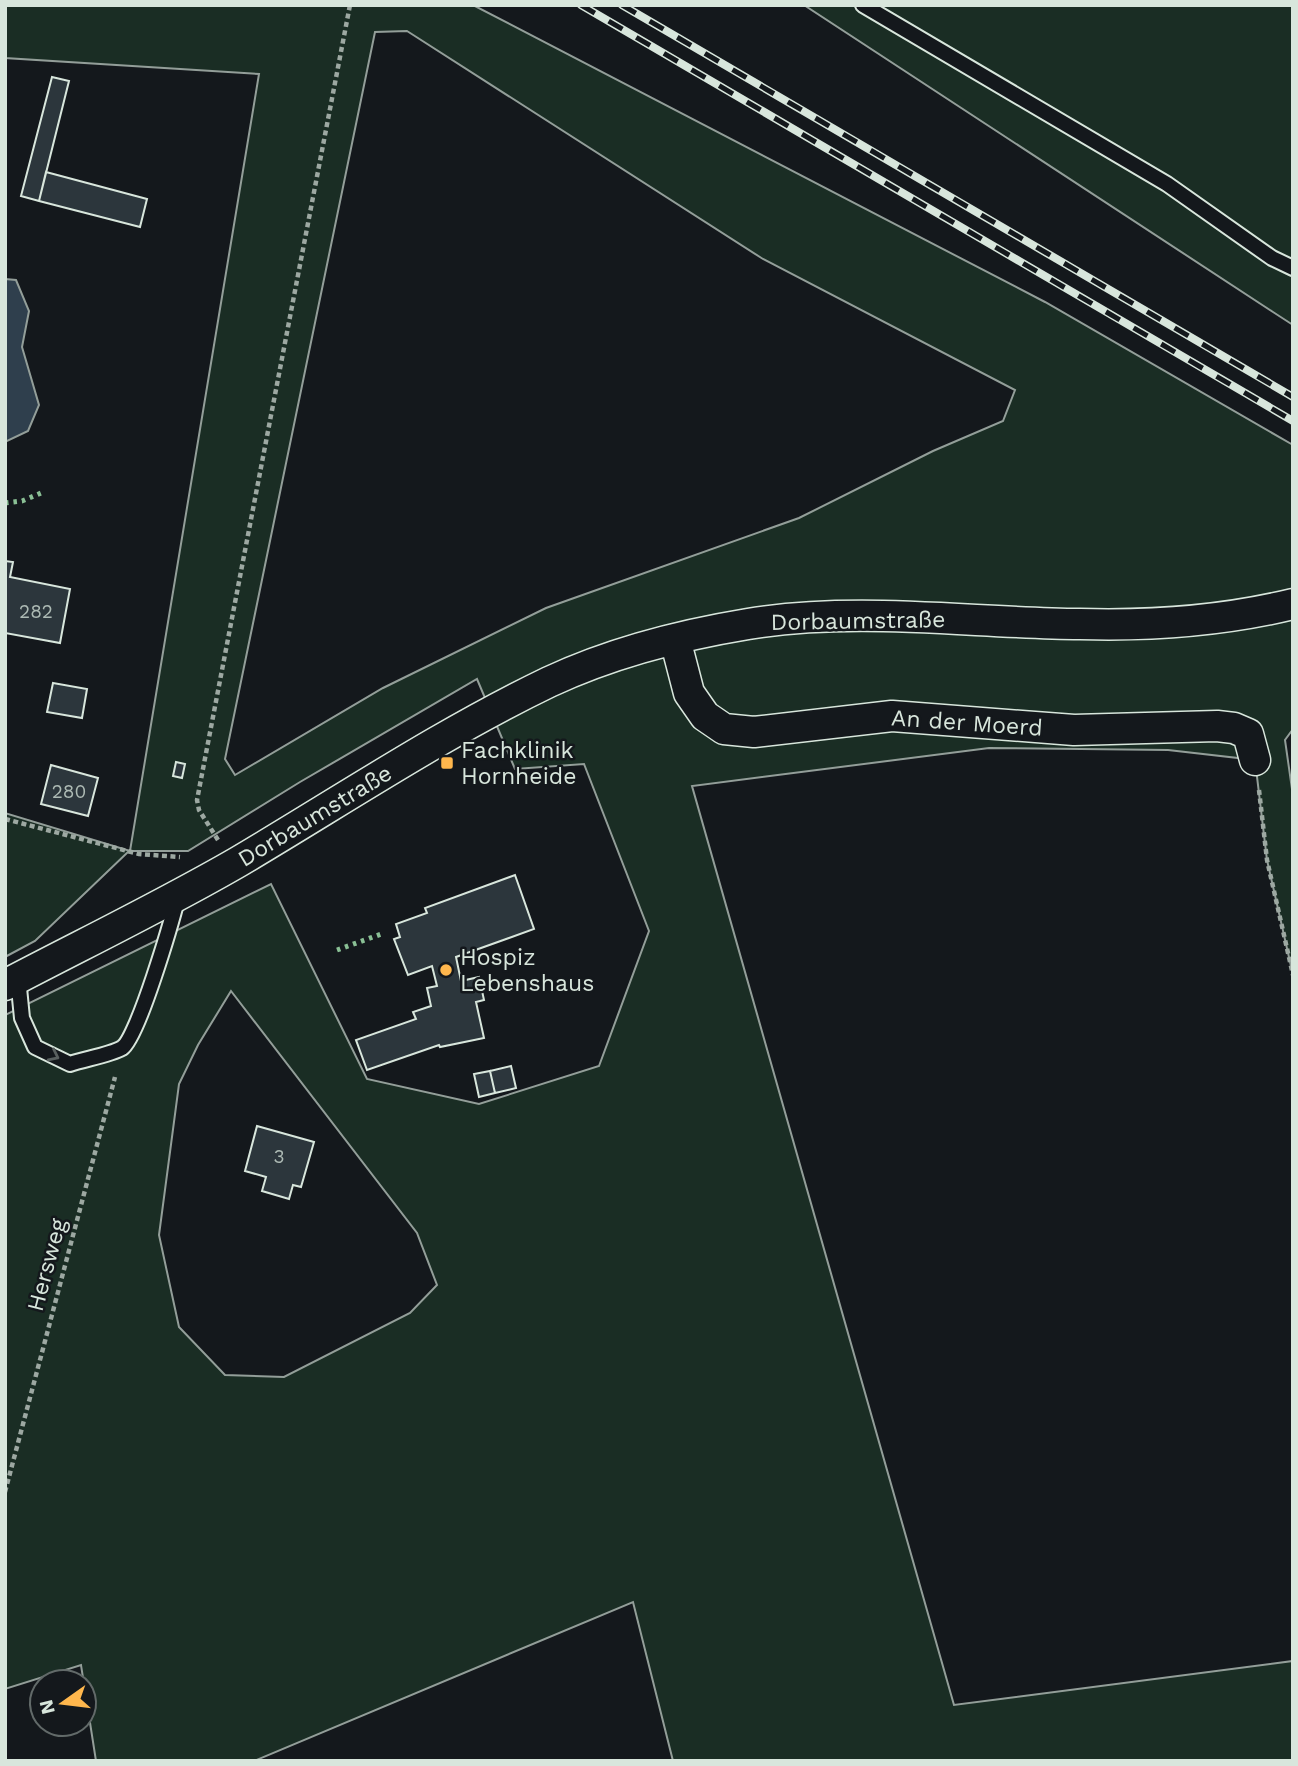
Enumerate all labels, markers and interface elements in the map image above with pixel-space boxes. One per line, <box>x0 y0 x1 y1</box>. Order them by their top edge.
house number: 282 <box>19 600 53 623</box>
street label: Dorbaumstraße <box>770 606 946 636</box>
street label: An der Moerd <box>890 704 1044 742</box>
place label: Fachklinik Hornheide <box>461 737 576 790</box>
marker: Fachklinik Hornheide <box>439 755 455 771</box>
street label: Dorbaumstraße <box>233 759 397 873</box>
house number: 280 <box>52 780 86 803</box>
place label: Hospiz Lebenshaus <box>460 944 594 997</box>
marker: Hospiz Lebenshaus <box>438 962 454 978</box>
one-way arrow <box>47 1048 59 1062</box>
house number: 3 <box>273 1145 285 1168</box>
street label: Hersweg <box>22 1215 72 1314</box>
north arrow <box>28 1668 98 1738</box>
text: N <box>34 1697 60 1717</box>

